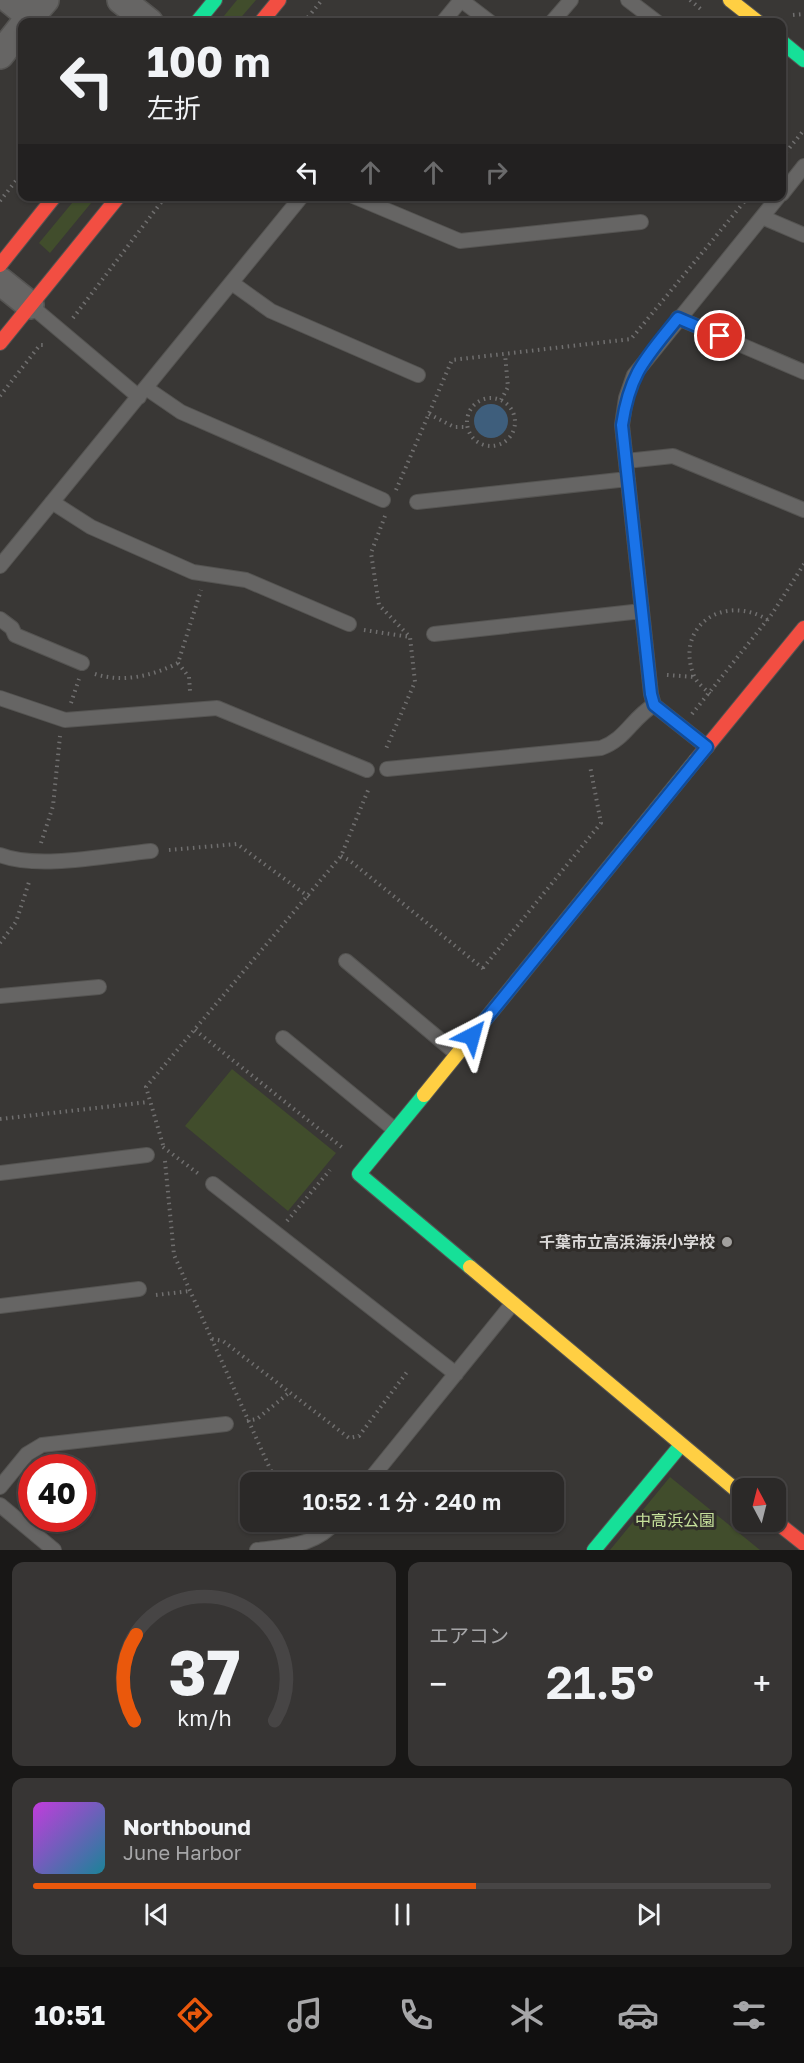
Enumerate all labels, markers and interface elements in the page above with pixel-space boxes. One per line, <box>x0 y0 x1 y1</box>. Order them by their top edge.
text: 100 m <box>147 36 270 86</box>
icon: left <box>48 42 126 120</box>
text: 左折 <box>147 92 201 124</box>
icon: left <box>291 156 324 189</box>
icon: ahead <box>354 156 387 189</box>
icon: ahead <box>417 156 450 189</box>
icon: right <box>480 156 513 189</box>
pin <box>694 310 745 361</box>
icon: arrive <box>703 319 736 352</box>
position arrow <box>440 1004 504 1068</box>
place label: 千葉市立高浜海浜小学校 <box>539 1232 715 1252</box>
marker: 千葉市立高浜海浜小学校 <box>720 1235 734 1249</box>
speed limit sign: 40 <box>18 1454 96 1532</box>
north arrow <box>732 1478 786 1532</box>
map controls <box>732 1478 786 1532</box>
text: 10:52 · 1 分 · 240 m <box>303 1488 501 1515</box>
park label: 中高浜公園 <box>635 1510 715 1530</box>
text: エアコン <box>429 1623 509 1647</box>
text: 37 <box>168 1634 240 1709</box>
text: 21.5° <box>546 1655 654 1709</box>
text: − <box>429 1664 447 1703</box>
text: + <box>753 1664 771 1703</box>
text: km/h <box>177 1705 231 1731</box>
text: Northbound <box>123 1813 251 1840</box>
text: June Harbor <box>123 1840 242 1864</box>
icon: previous <box>140 1898 173 1931</box>
icon: pause <box>386 1898 419 1931</box>
icon: next <box>632 1898 665 1931</box>
icon: directions <box>174 1994 216 2036</box>
icon: music <box>284 1994 326 2036</box>
icon: phone <box>395 1994 437 2036</box>
icon: climate <box>506 1994 548 2036</box>
icon: car <box>617 1994 659 2036</box>
icon: filters <box>728 1994 770 2036</box>
text: 10:51 <box>34 1999 105 2031</box>

